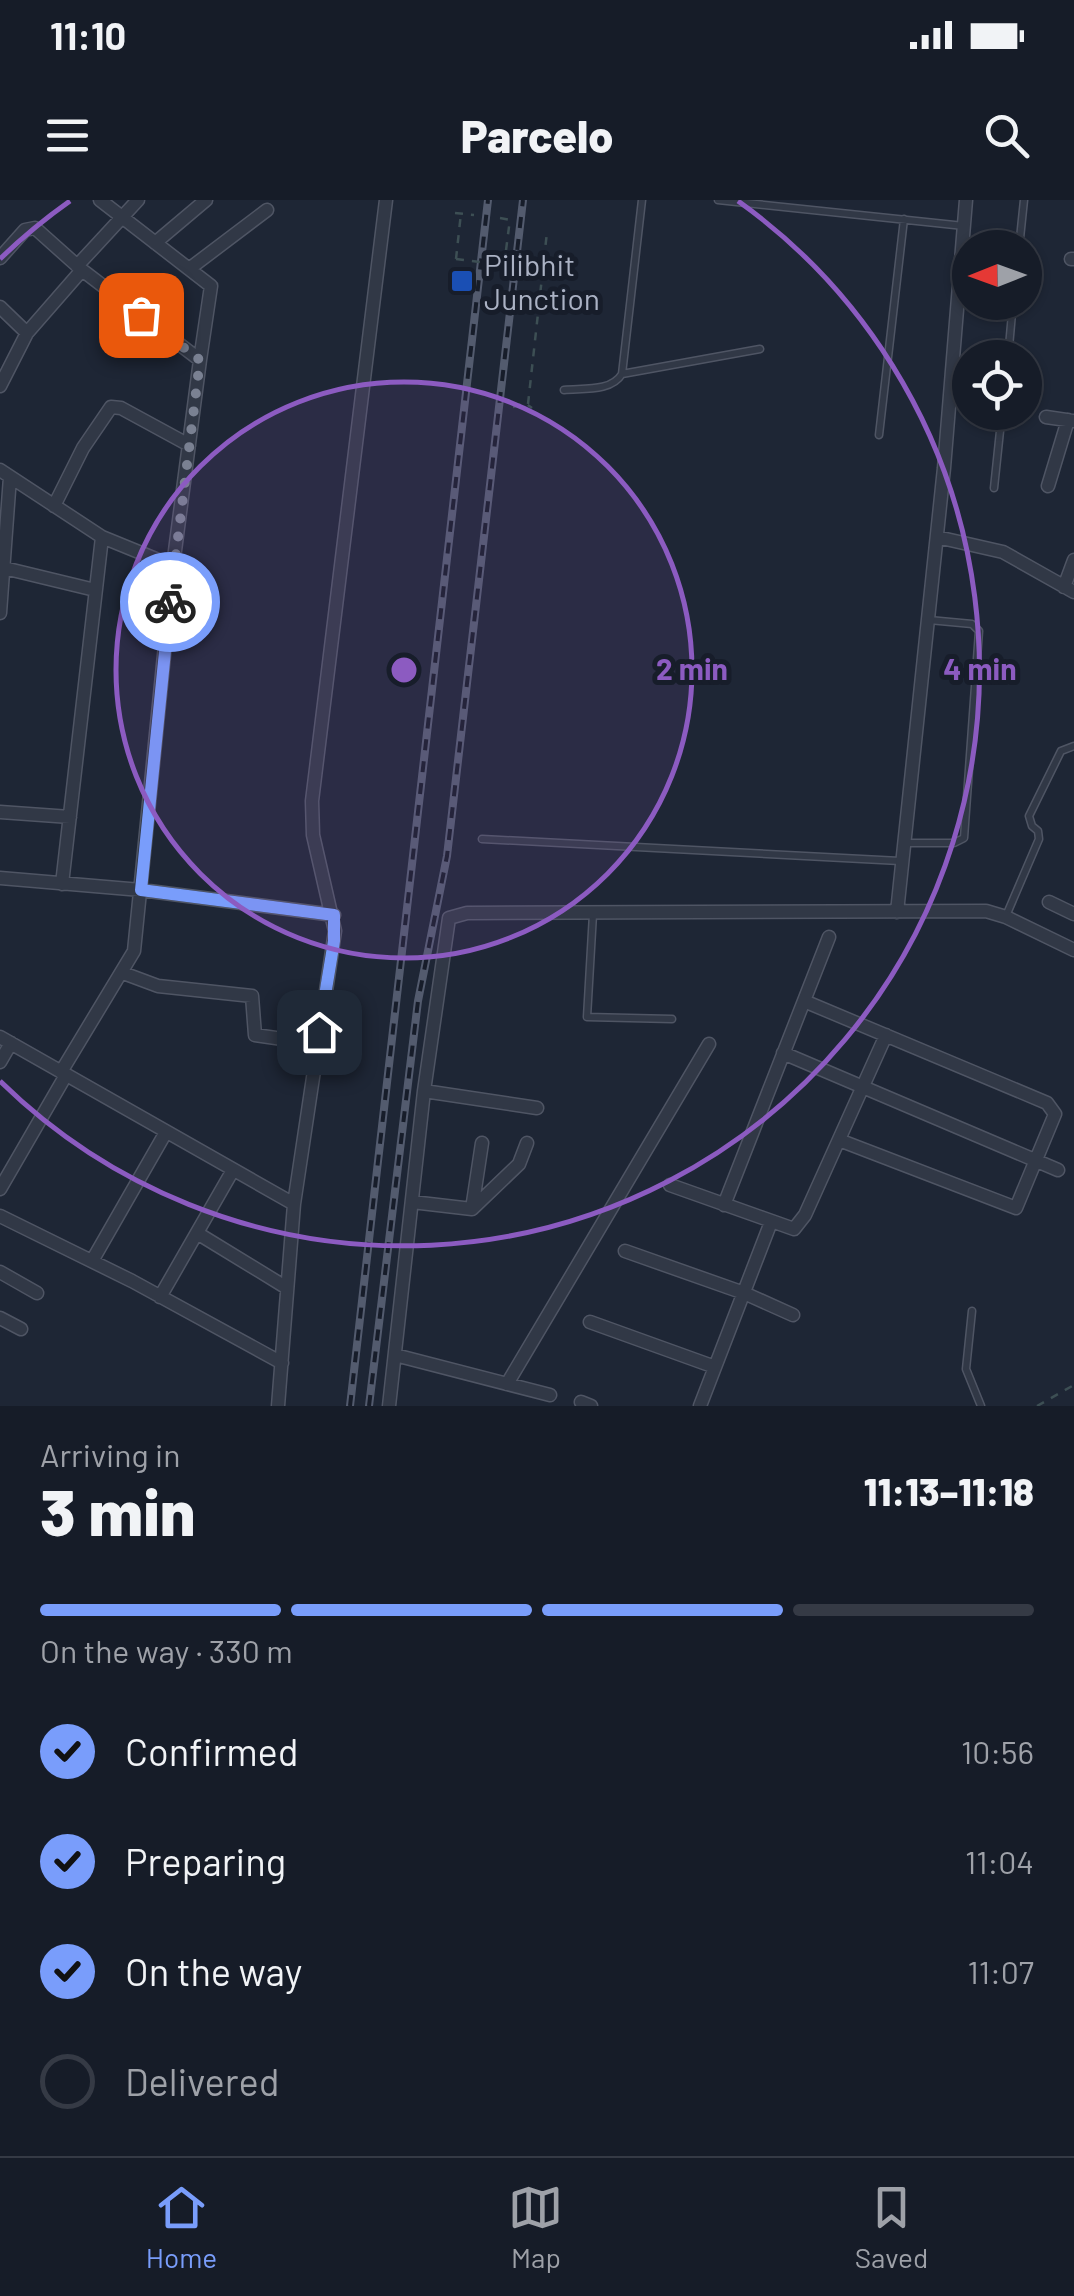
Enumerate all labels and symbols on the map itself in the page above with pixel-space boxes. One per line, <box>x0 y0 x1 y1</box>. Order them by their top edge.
north arrow <box>952 230 1042 320</box>
place label: Pilibhit Junction <box>484 246 600 316</box>
marker: Pilibhit Junction <box>449 268 475 294</box>
pin <box>99 273 184 358</box>
courier <box>120 552 220 652</box>
text: 2 min <box>656 650 728 686</box>
text: 4 min <box>943 650 1017 686</box>
centre of rings <box>386 652 422 688</box>
pin <box>277 990 362 1075</box>

